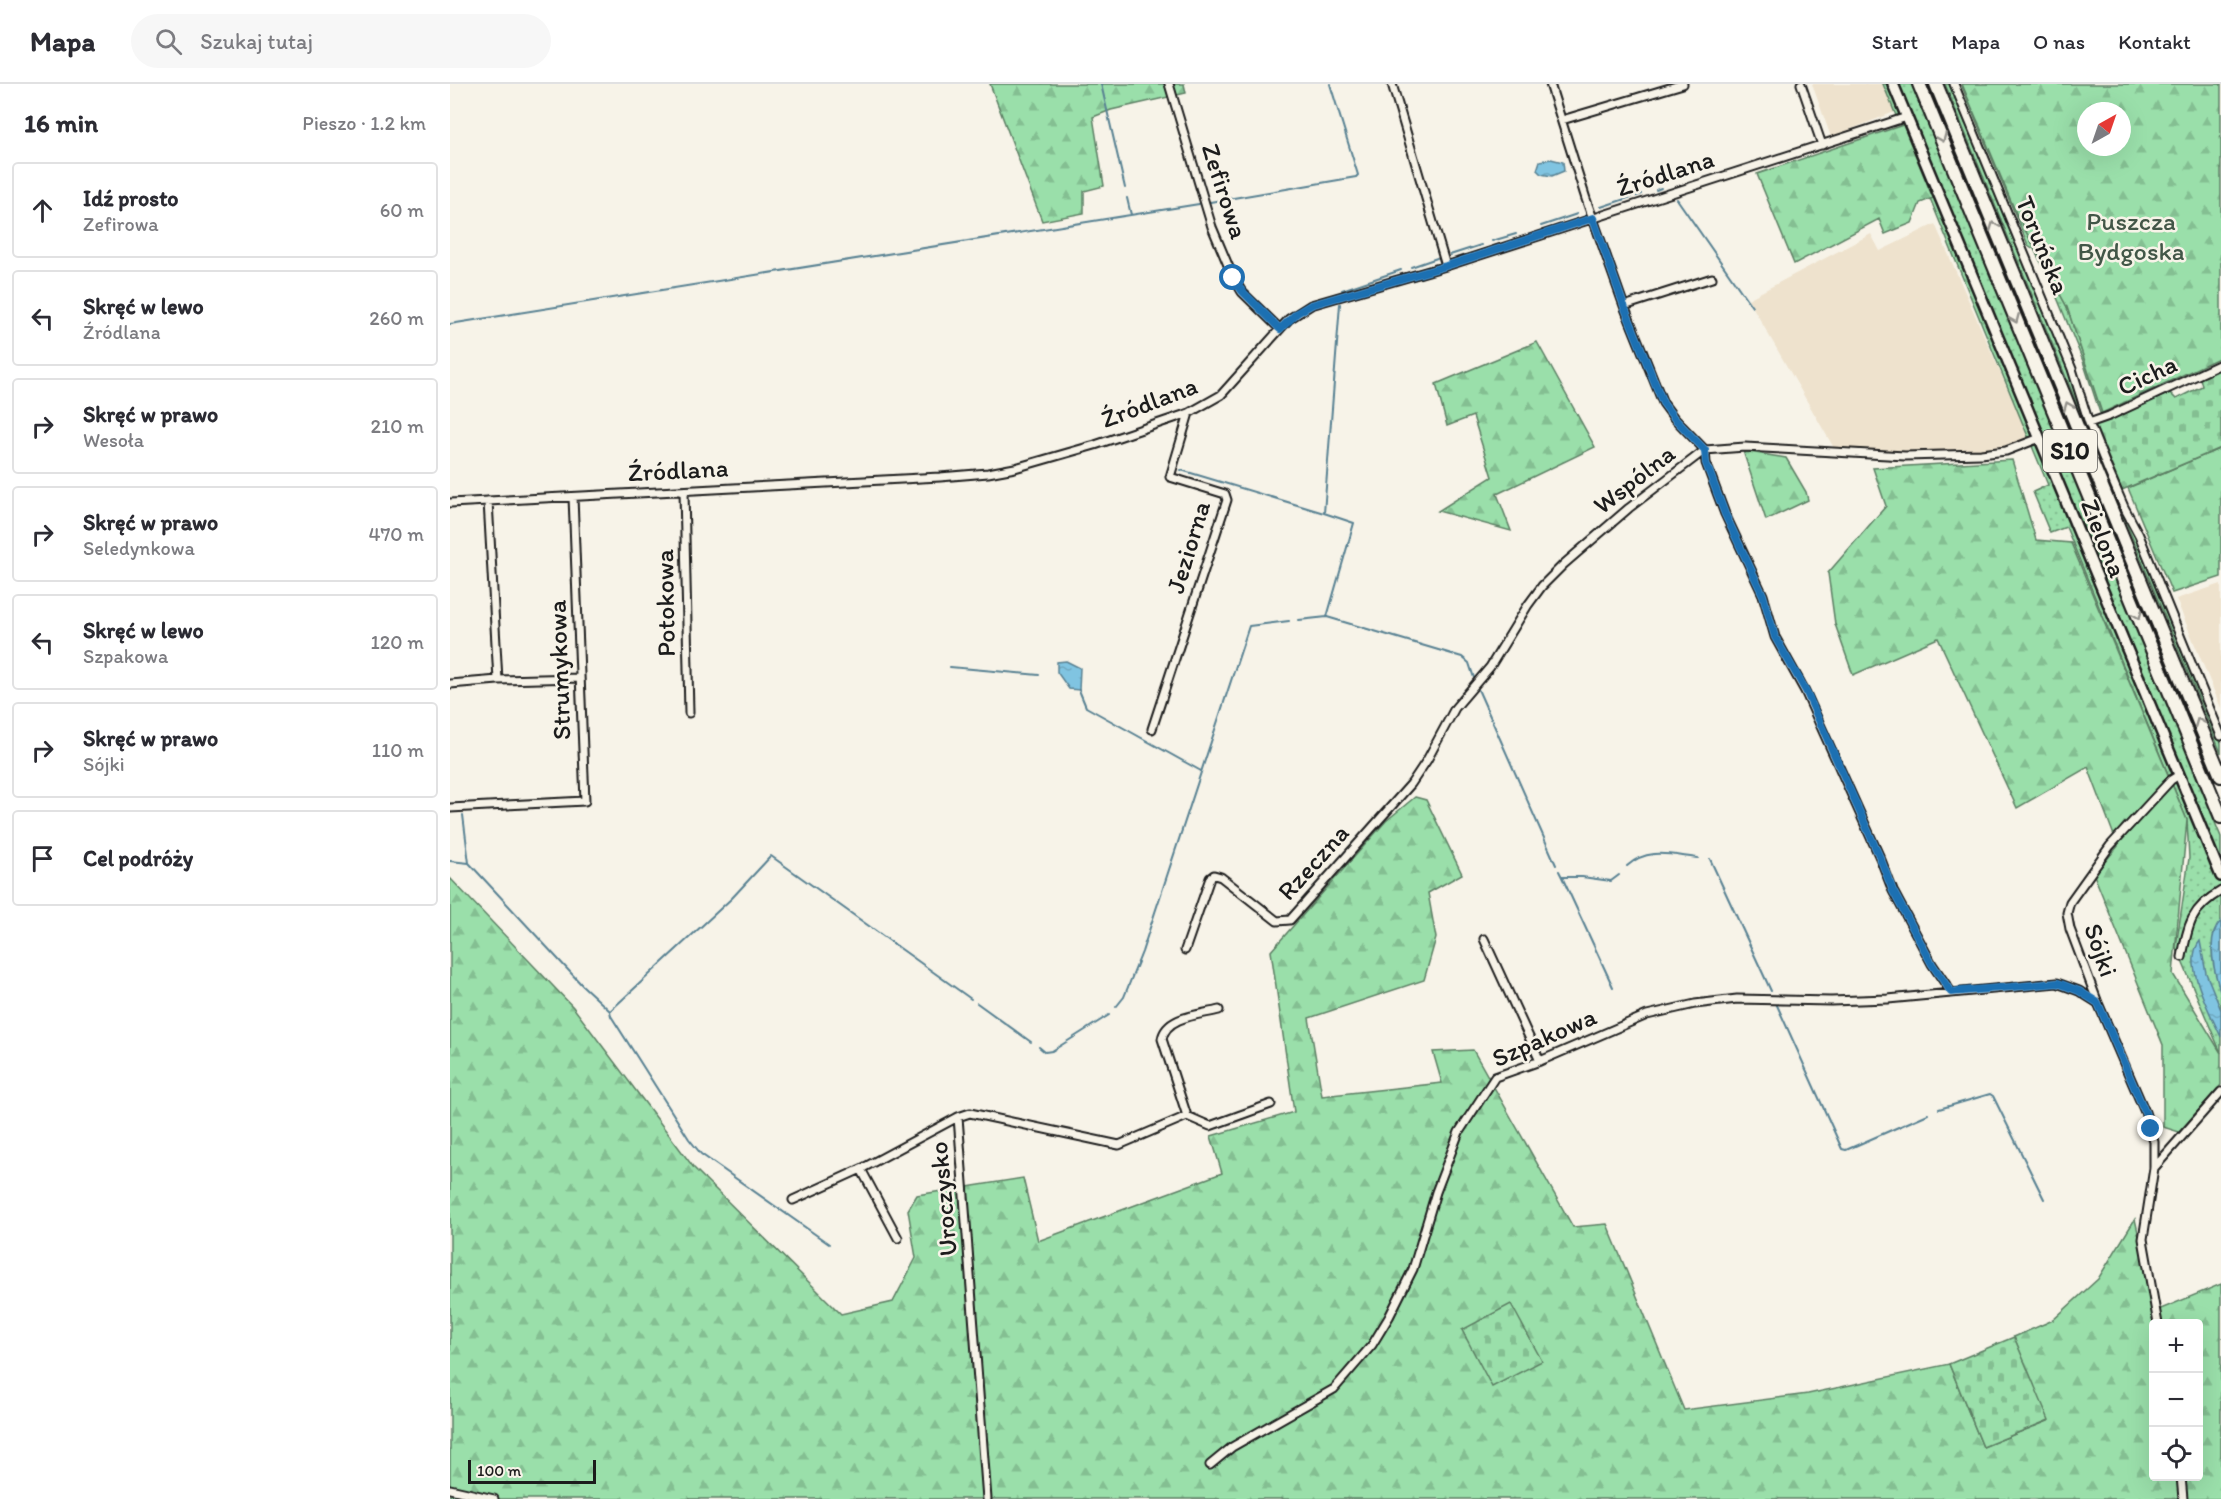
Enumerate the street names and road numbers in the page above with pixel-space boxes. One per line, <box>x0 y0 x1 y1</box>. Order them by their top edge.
street label: Zefirowa <box>1195 139 1256 243</box>
street label: Źródlana <box>1612 142 1718 204</box>
street label: Toruńska <box>2009 191 2077 299</box>
street label: Cicha <box>2112 347 2182 403</box>
street label: Źródlana <box>1096 369 1202 435</box>
road number: S10 <box>2043 430 2097 472</box>
street label: Wspólna <box>1587 437 1682 521</box>
street label: Źródlana <box>627 451 729 489</box>
street label: Zielona <box>2074 494 2134 582</box>
street label: Jeziorna <box>1159 496 1217 597</box>
street label: Potokowa <box>648 548 682 657</box>
street label: Strumykowa <box>541 599 577 741</box>
street label: Rzeczna <box>1270 817 1356 907</box>
street label: Sójki <box>2077 919 2125 981</box>
street label: Szpakowa <box>1487 1000 1602 1074</box>
street label: Uroczysko <box>922 1140 964 1258</box>

